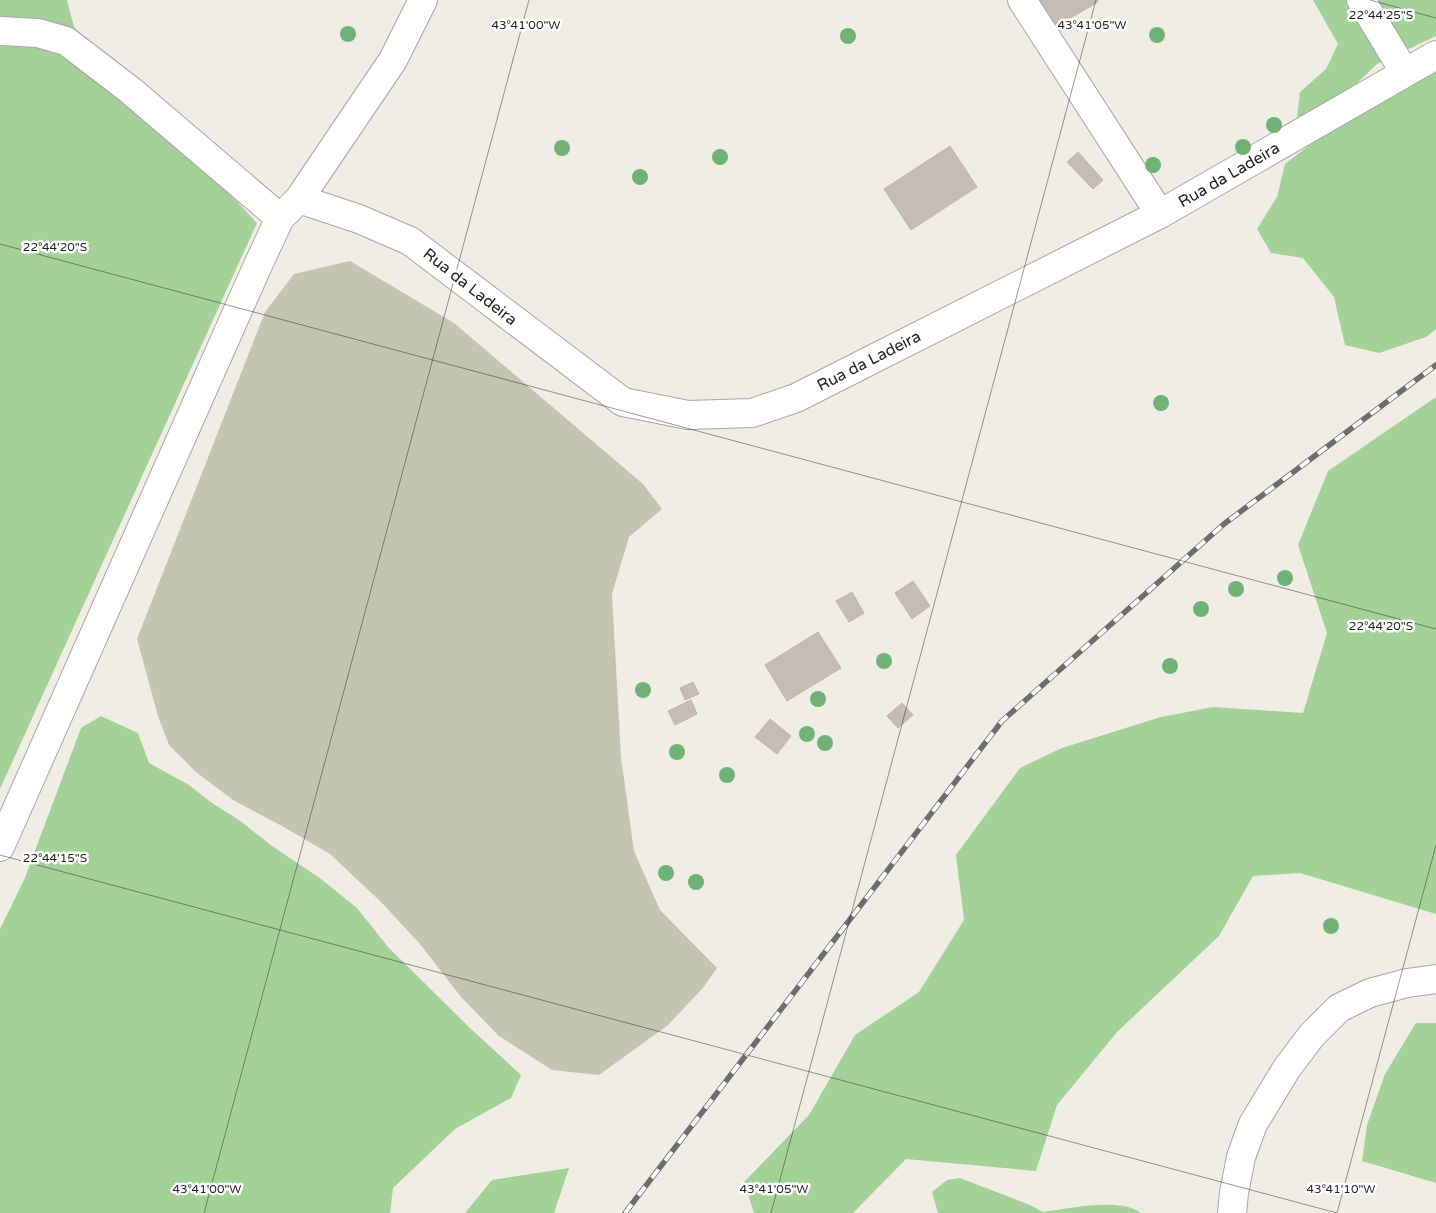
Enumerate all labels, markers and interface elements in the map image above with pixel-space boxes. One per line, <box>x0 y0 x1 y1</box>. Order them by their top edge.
text: 22°44'25"S <box>1349 8 1413 22</box>
text: 43°41'00"W <box>491 18 561 32</box>
text: 43°41'05"W <box>1057 18 1127 32</box>
street label: Rua da Ladeira <box>1175 138 1283 212</box>
text: 22°44'20"S <box>23 240 87 254</box>
street label: Rua da Ladeira <box>419 244 521 330</box>
street label: Rua da Ladeira <box>814 326 924 396</box>
text: 22°44'20"S <box>1349 619 1413 633</box>
text: 22°44'15"S <box>23 851 87 865</box>
text: 43°41'00"W <box>172 1182 242 1196</box>
text: 43°41'05"W <box>739 1182 809 1196</box>
text: 43°41'10"W <box>1306 1182 1376 1196</box>

